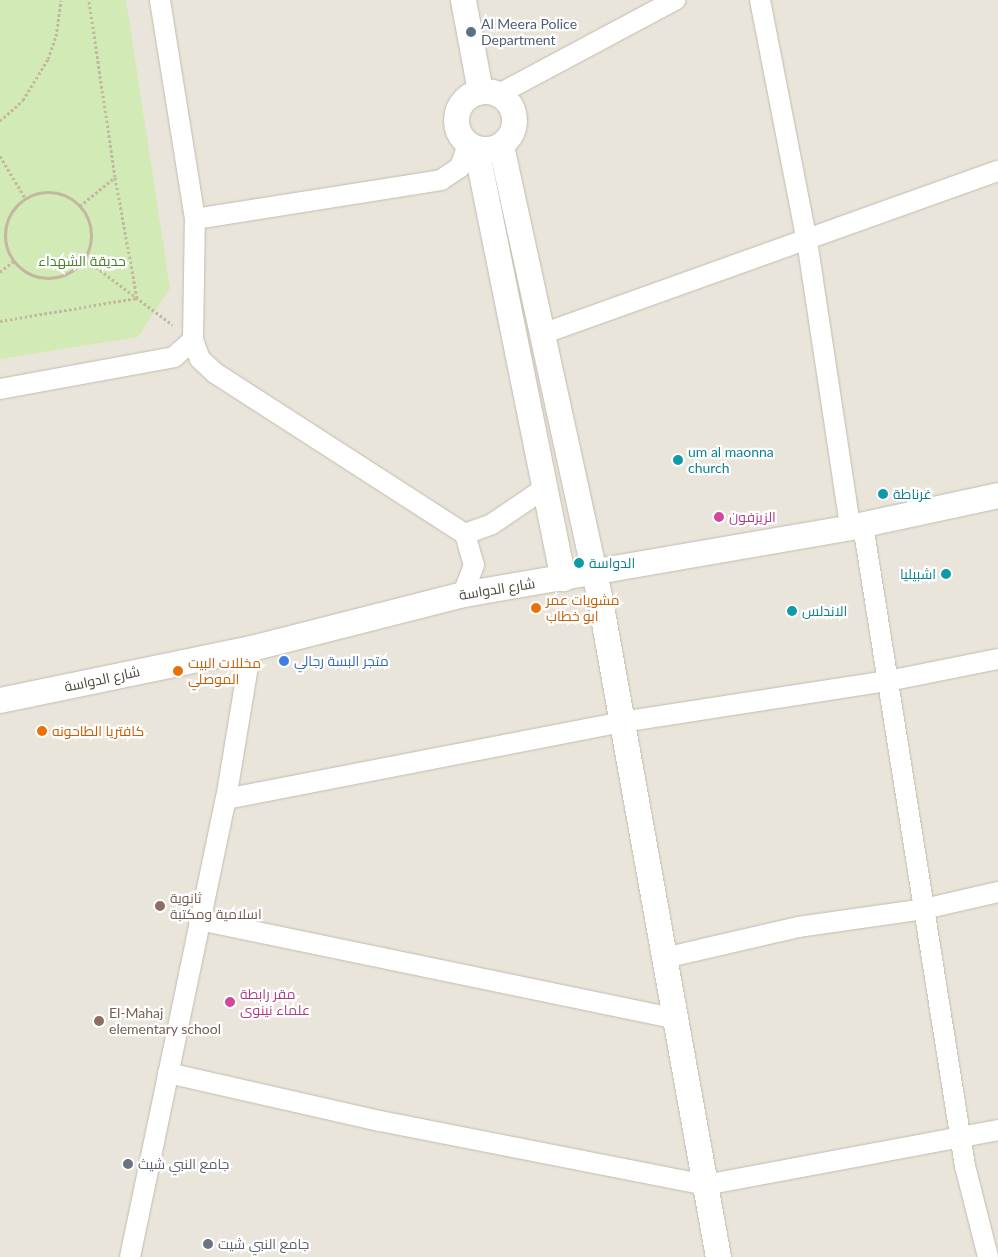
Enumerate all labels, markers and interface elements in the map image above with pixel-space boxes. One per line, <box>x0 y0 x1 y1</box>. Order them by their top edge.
place label: Al Meera Police Department <box>481 16 577 48</box>
marker: Al Meera Police Department <box>465 26 477 38</box>
park label: حديقة الشهداء <box>38 253 126 269</box>
place label: um al maonna church <box>688 444 774 477</box>
marker: um al maonna church <box>672 454 684 466</box>
place label: غرناطة <box>893 486 932 502</box>
marker: غرناطة <box>877 488 889 500</box>
place label: الزيزفون <box>729 509 776 525</box>
marker: الزيزفون <box>713 511 725 523</box>
place label: الدواسة <box>589 555 635 571</box>
marker: الدواسة <box>573 557 585 569</box>
place label: اشبيليا <box>900 566 936 582</box>
marker: اشبيليا <box>940 568 952 580</box>
street label: شارع الدواسة <box>458 575 536 603</box>
place label: مشويات عمر ابو خطاب <box>546 592 620 624</box>
marker: مشويات عمر ابو خطاب <box>530 602 542 614</box>
place label: الاندلس <box>802 603 847 619</box>
marker: الاندلس <box>786 605 798 617</box>
place label: متجر البسة رجالي <box>294 653 389 669</box>
place label: مخللات البيت الموصلي <box>188 655 261 688</box>
marker: متجر البسة رجالي <box>278 655 290 667</box>
street label: شارع الدواسة <box>63 663 141 695</box>
marker: مخللات البيت الموصلي <box>172 665 184 677</box>
place label: كافتريا الطاحونه <box>52 723 144 739</box>
marker: كافتريا الطاحونه <box>36 725 48 737</box>
place label: ثانوية اسلامية ومكتبة <box>170 890 262 922</box>
marker: ثانوية اسلامية ومكتبة <box>154 900 166 912</box>
place label: مقر رابطة علماء نينوى <box>240 986 310 1019</box>
marker: مقر رابطة علماء نينوى <box>224 996 236 1008</box>
place label: El-Mahaj elementary school <box>109 1005 221 1038</box>
marker: El-Mahaj elementary school <box>93 1015 105 1027</box>
place label: جامع النبي شيث <box>138 1156 229 1172</box>
marker: جامع النبي شيث <box>122 1158 134 1170</box>
place label: جامع النبي شيت <box>218 1236 309 1252</box>
marker: جامع النبي شيت <box>202 1238 214 1250</box>

